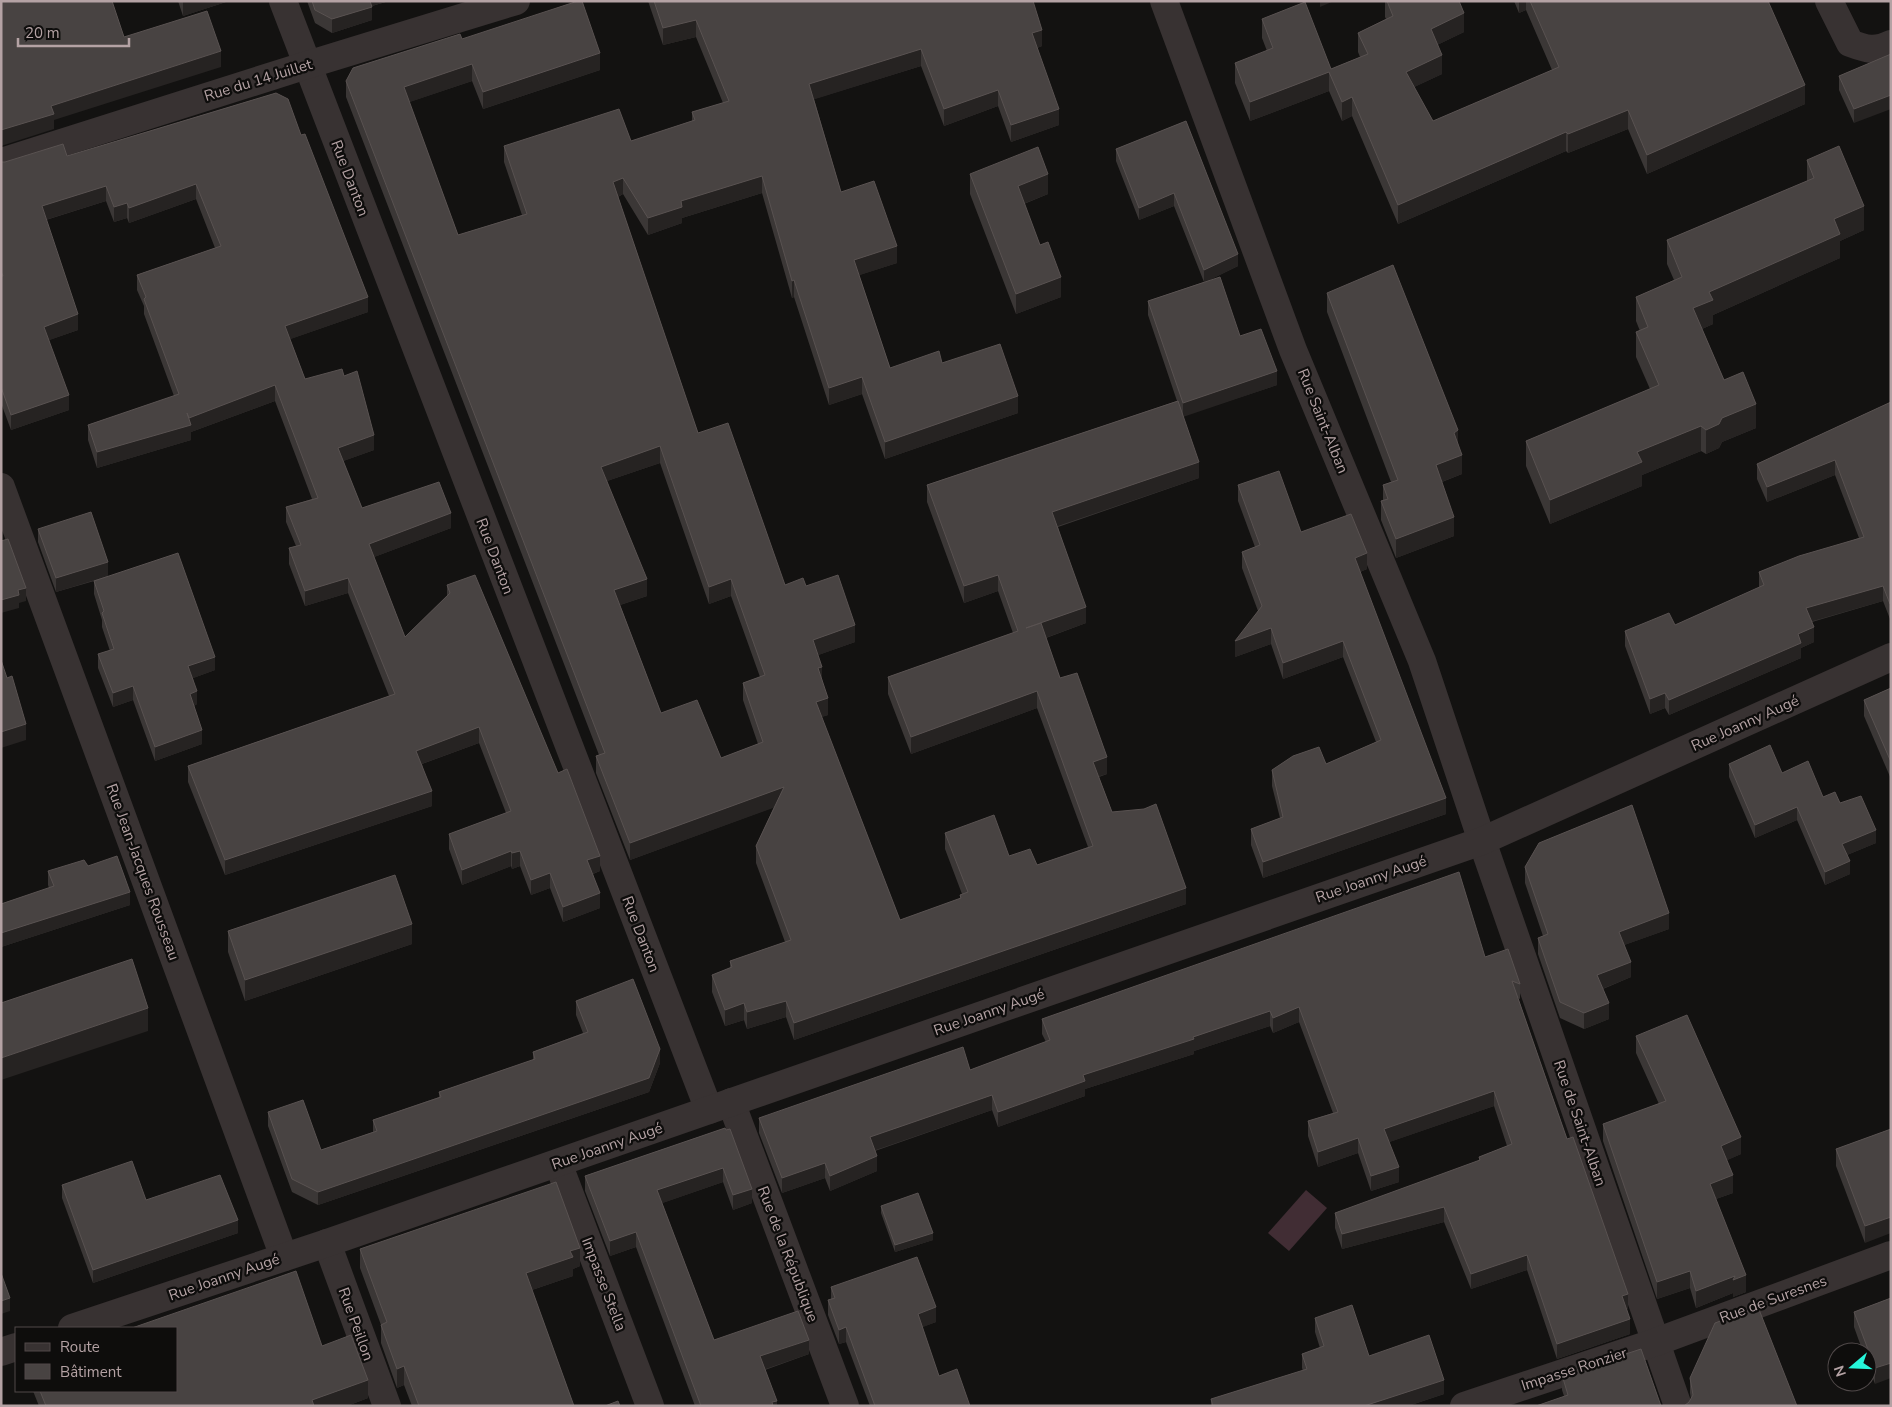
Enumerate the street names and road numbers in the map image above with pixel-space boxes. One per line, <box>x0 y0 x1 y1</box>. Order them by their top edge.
street label: Rue du 14 Juillet <box>202 54 315 106</box>
street label: Rue Danton <box>326 137 374 219</box>
street label: Rue Saint-Alban <box>1293 366 1353 476</box>
street label: Rue Danton <box>471 515 519 597</box>
street label: Rue Joanny Augé <box>1688 690 1802 756</box>
street label: Rue Jean-Jacques Rousseau <box>102 781 184 963</box>
street label: Rue Joanny Augé <box>1313 851 1429 907</box>
street label: Rue Danton <box>617 893 665 975</box>
street label: Rue Joanny Augé <box>931 984 1047 1040</box>
street label: Rue de Saint-Alban <box>1549 1057 1611 1189</box>
street label: Rue Joanny Augé <box>549 1118 665 1174</box>
street label: Rue de la République <box>753 1183 823 1325</box>
street label: Impasse Stella <box>577 1234 631 1334</box>
street label: Rue Joanny Augé <box>166 1249 282 1305</box>
street label: Rue de Suresnes <box>1717 1270 1829 1328</box>
street label: Rue Peillon <box>334 1285 378 1363</box>
street label: Impasse Ronzier <box>1519 1342 1630 1396</box>

